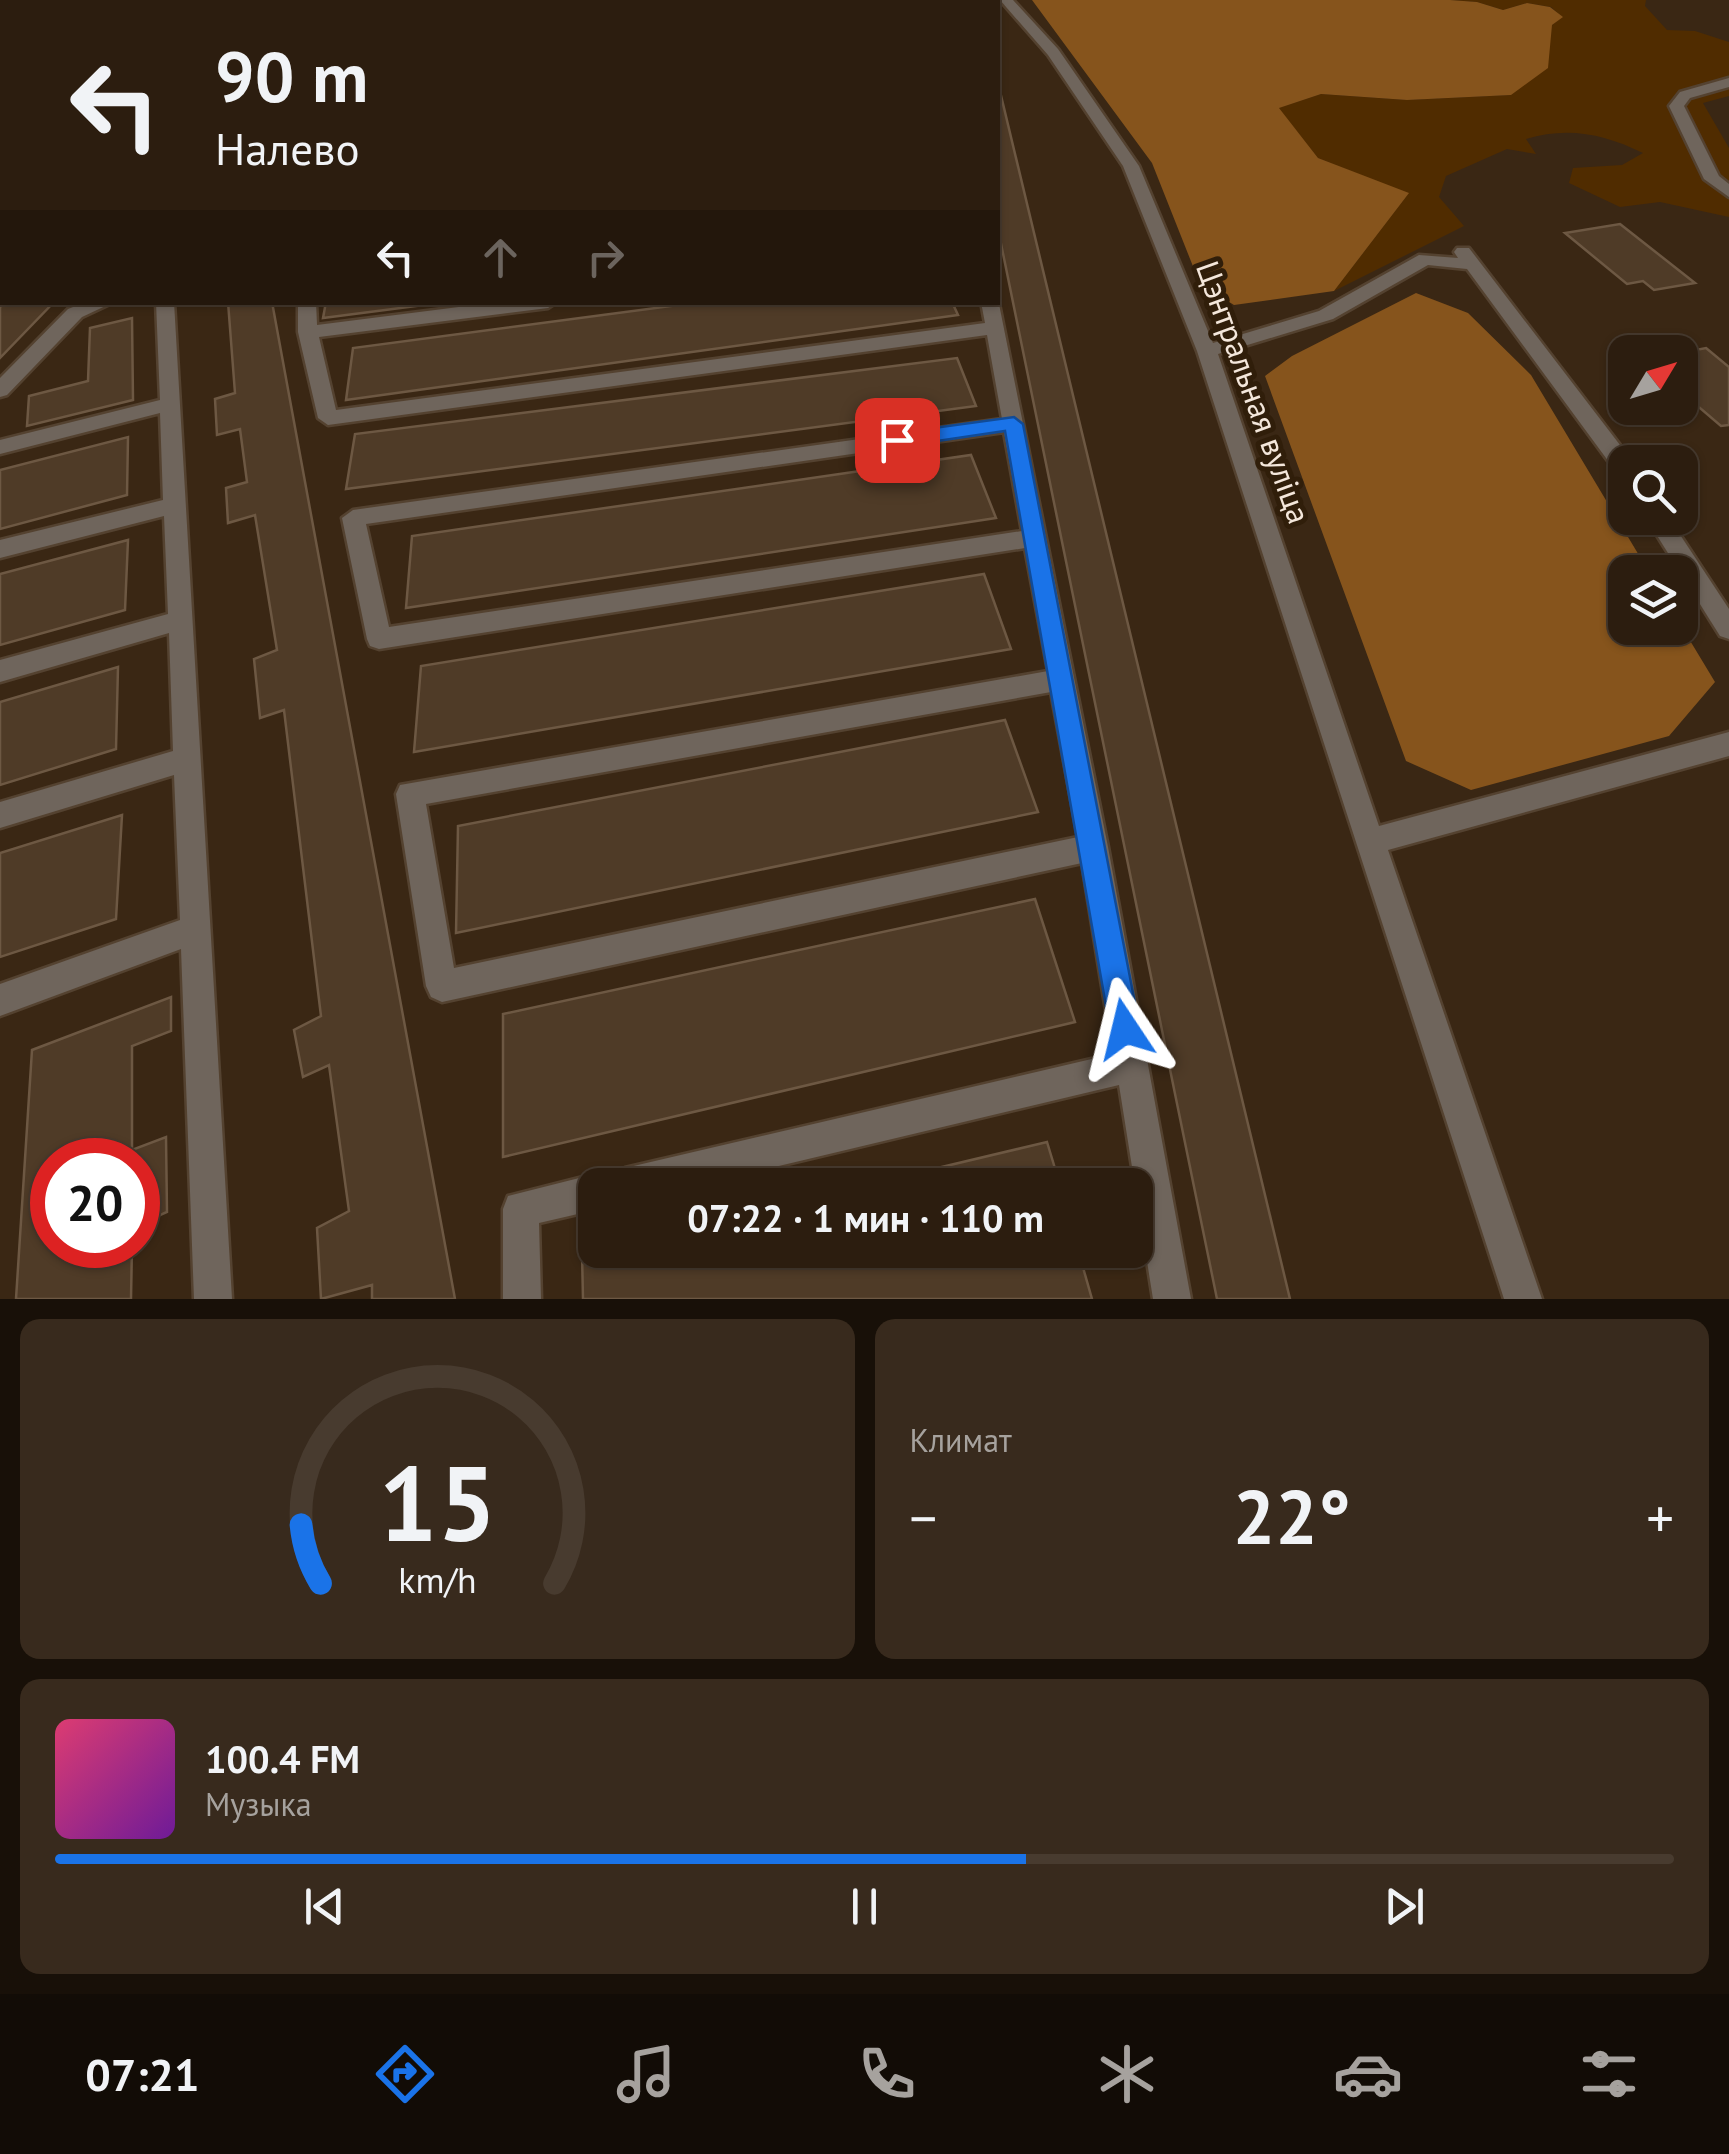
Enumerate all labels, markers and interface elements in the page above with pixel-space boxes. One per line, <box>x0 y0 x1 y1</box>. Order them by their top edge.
text: 90 m <box>215 31 368 121</box>
icon: left <box>50 40 180 170</box>
text: Налево <box>215 119 360 177</box>
icon: left <box>368 230 423 285</box>
icon: ahead <box>473 230 528 285</box>
icon: right <box>578 230 633 285</box>
street label: Цэнтральная вуліца <box>1187 255 1321 529</box>
north arrow <box>1608 335 1698 425</box>
map controls <box>1608 335 1698 645</box>
pin <box>855 398 940 483</box>
icon: arrive <box>870 413 925 468</box>
button: search <box>1608 445 1698 535</box>
button: layers <box>1608 555 1698 645</box>
position arrow <box>1073 977 1177 1081</box>
speed limit sign: 20 <box>30 1138 160 1268</box>
text: 07:22 · 1 мин · 110 m <box>687 1193 1044 1242</box>
text: Климат <box>910 1419 1012 1461</box>
text: 15 <box>378 1435 496 1570</box>
text: 22° <box>1233 1468 1351 1565</box>
text: − <box>910 1482 937 1553</box>
text: + <box>1646 1482 1674 1553</box>
text: km/h <box>398 1557 476 1603</box>
text: 100.4 FM <box>205 1734 360 1783</box>
text: Музыка <box>205 1783 312 1825</box>
icon: previous <box>297 1879 352 1934</box>
icon: pause <box>837 1879 892 1934</box>
icon: next <box>1377 1879 1432 1934</box>
icon: directions <box>370 2039 440 2109</box>
icon: music <box>611 2039 681 2109</box>
icon: phone <box>852 2039 922 2109</box>
icon: climate <box>1092 2039 1162 2109</box>
icon: car <box>1333 2039 1403 2109</box>
icon: filters <box>1574 2039 1644 2109</box>
text: 07:21 <box>85 2045 200 2103</box>

